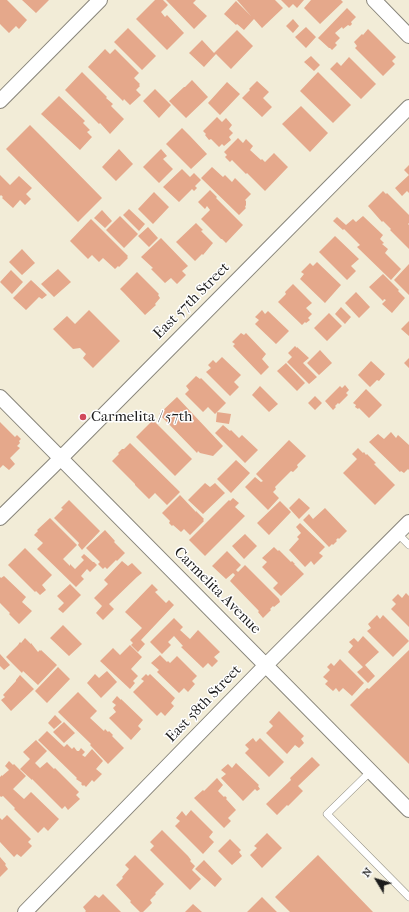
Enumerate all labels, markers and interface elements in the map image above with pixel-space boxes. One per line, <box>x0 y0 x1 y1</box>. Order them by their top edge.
street label: East 57th Street <box>150 259 234 343</box>
place label: Carmelita / 57th <box>91 408 193 426</box>
marker: Carmelita / 57th <box>78 412 88 422</box>
street label: Carmelita Avenue <box>170 544 264 638</box>
street label: East 58th Street <box>163 661 245 747</box>
north arrow <box>357 860 397 900</box>
text: N <box>359 865 375 880</box>

